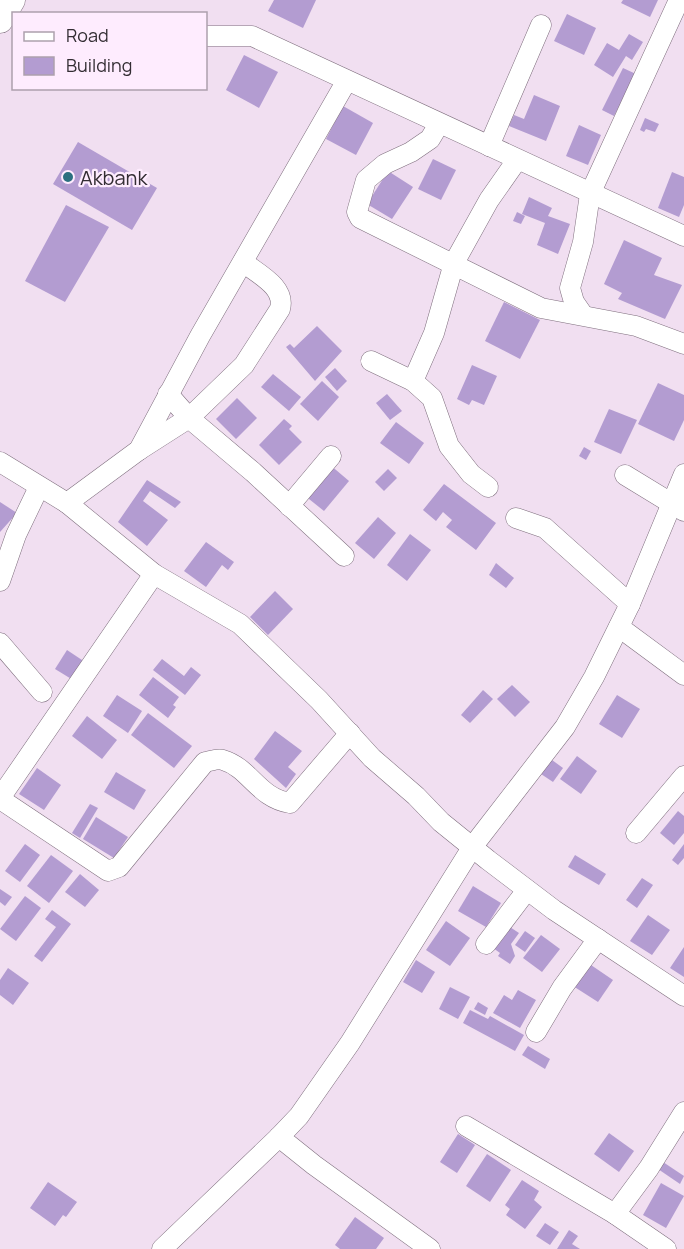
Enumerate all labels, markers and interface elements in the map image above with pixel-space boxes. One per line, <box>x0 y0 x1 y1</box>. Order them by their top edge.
legend <box>12 12 207 90</box>
text: Road <box>66 23 109 47</box>
text: Building <box>66 53 132 77</box>
place label: Akbank <box>80 164 148 191</box>
marker: Akbank <box>61 170 75 184</box>

